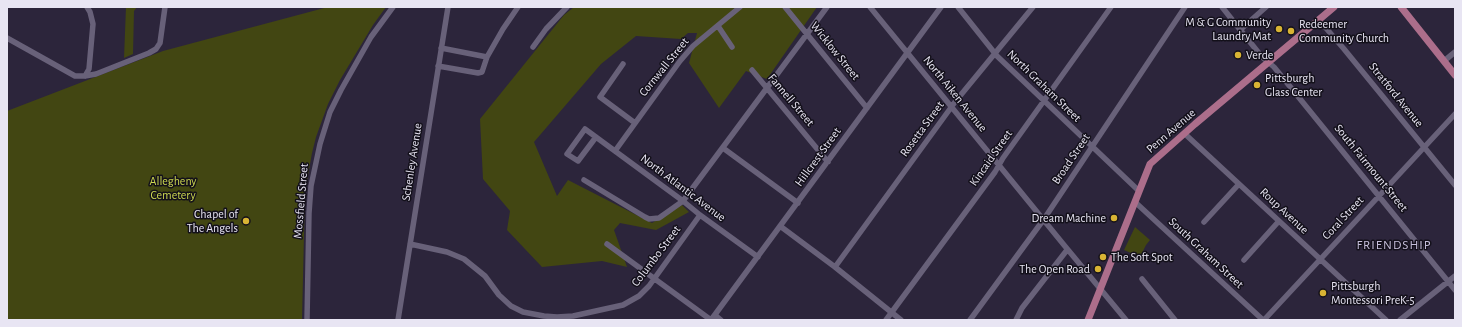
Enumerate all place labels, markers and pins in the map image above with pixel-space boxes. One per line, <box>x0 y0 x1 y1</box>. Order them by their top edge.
place label: M & G Community Laundry Mat <box>1185 15 1271 43</box>
place label: Redeemer Community Church <box>1299 17 1389 45</box>
marker: M & G Community Laundry Mat <box>1274 24 1284 34</box>
marker: Redeemer Community Church <box>1286 26 1296 36</box>
place label: Verde <box>1246 48 1273 62</box>
marker: Verde <box>1233 50 1243 60</box>
place label: Pittsburgh Glass Center <box>1265 71 1322 99</box>
marker: Pittsburgh Glass Center <box>1252 80 1262 90</box>
place label: Chapel of The Angels <box>187 207 238 235</box>
place label: Dream Machine <box>1031 211 1106 225</box>
marker: Dream Machine <box>1109 213 1119 223</box>
marker: Chapel of The Angels <box>241 216 251 226</box>
place label: The Soft Spot <box>1111 250 1173 264</box>
marker: The Soft Spot <box>1098 252 1108 262</box>
place label: The Open Road <box>1019 262 1090 276</box>
marker: The Open Road <box>1093 264 1103 274</box>
place label: Pittsburgh Montessori PreK-5 <box>1331 279 1414 307</box>
marker: Pittsburgh Montessori PreK-5 <box>1318 288 1328 298</box>

